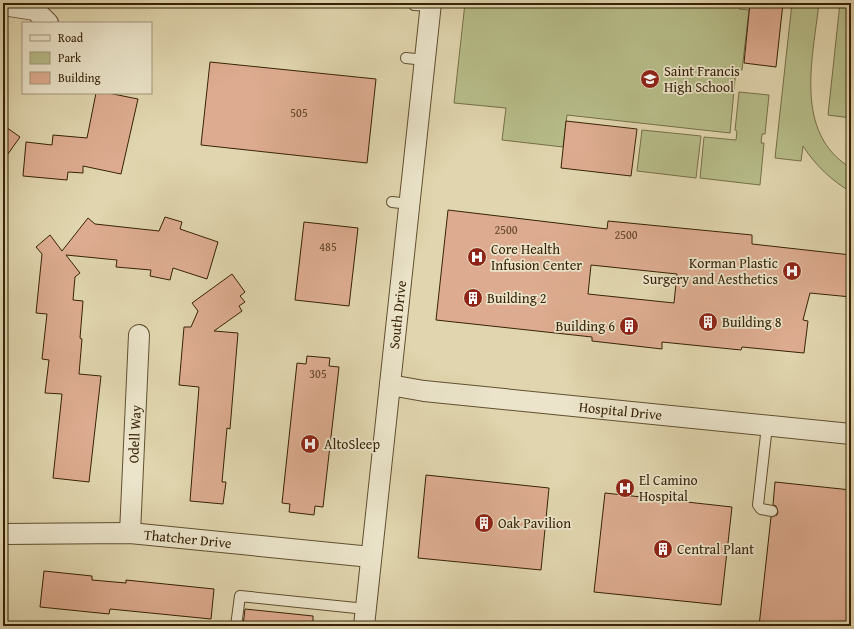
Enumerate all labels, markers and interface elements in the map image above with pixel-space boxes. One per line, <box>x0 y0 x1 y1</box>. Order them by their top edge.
legend <box>22 22 152 94</box>
text: Road <box>58 29 84 46</box>
text: Park <box>58 49 82 66</box>
place label: Saint Francis High School <box>664 61 740 97</box>
school or university icon: Saint Francis High School <box>639 68 661 90</box>
text: Building <box>58 69 101 86</box>
house number: 505 <box>290 104 308 121</box>
house number: 2500 <box>494 221 518 238</box>
house number: 2500 <box>614 226 638 243</box>
house number: 485 <box>319 238 337 255</box>
place label: Core Health Infusion Center <box>491 239 582 275</box>
hospital icon: Core Health Infusion Center <box>466 246 488 268</box>
place label: Korman Plastic Surgery and Aesthetics <box>643 253 778 289</box>
hospital icon: Korman Plastic Surgery and Aesthetics <box>781 260 803 282</box>
street label: South Drive <box>384 279 411 350</box>
building icon: Building 2 <box>462 287 484 309</box>
place label: Building 2 <box>487 288 546 308</box>
building icon: Building 8 <box>697 311 719 333</box>
place label: Building 8 <box>722 312 782 332</box>
building icon: Building 6 <box>618 315 640 337</box>
place label: Building 6 <box>556 316 615 336</box>
house number: 305 <box>309 365 327 382</box>
street label: Hospital Drive <box>578 397 663 425</box>
street label: Odell Way <box>123 404 146 464</box>
hospital icon: AltoSleep <box>299 433 321 455</box>
place label: AltoSleep <box>324 434 380 454</box>
place label: El Camino Hospital <box>639 470 698 506</box>
hospital icon: El Camino Hospital <box>614 477 636 499</box>
building icon: Oak Pavilion <box>473 512 495 534</box>
place label: Oak Pavilion <box>498 513 571 533</box>
street label: Thatcher Drive <box>143 524 233 553</box>
building icon: Central Plant <box>652 538 674 560</box>
place label: Central Plant <box>677 539 754 559</box>

